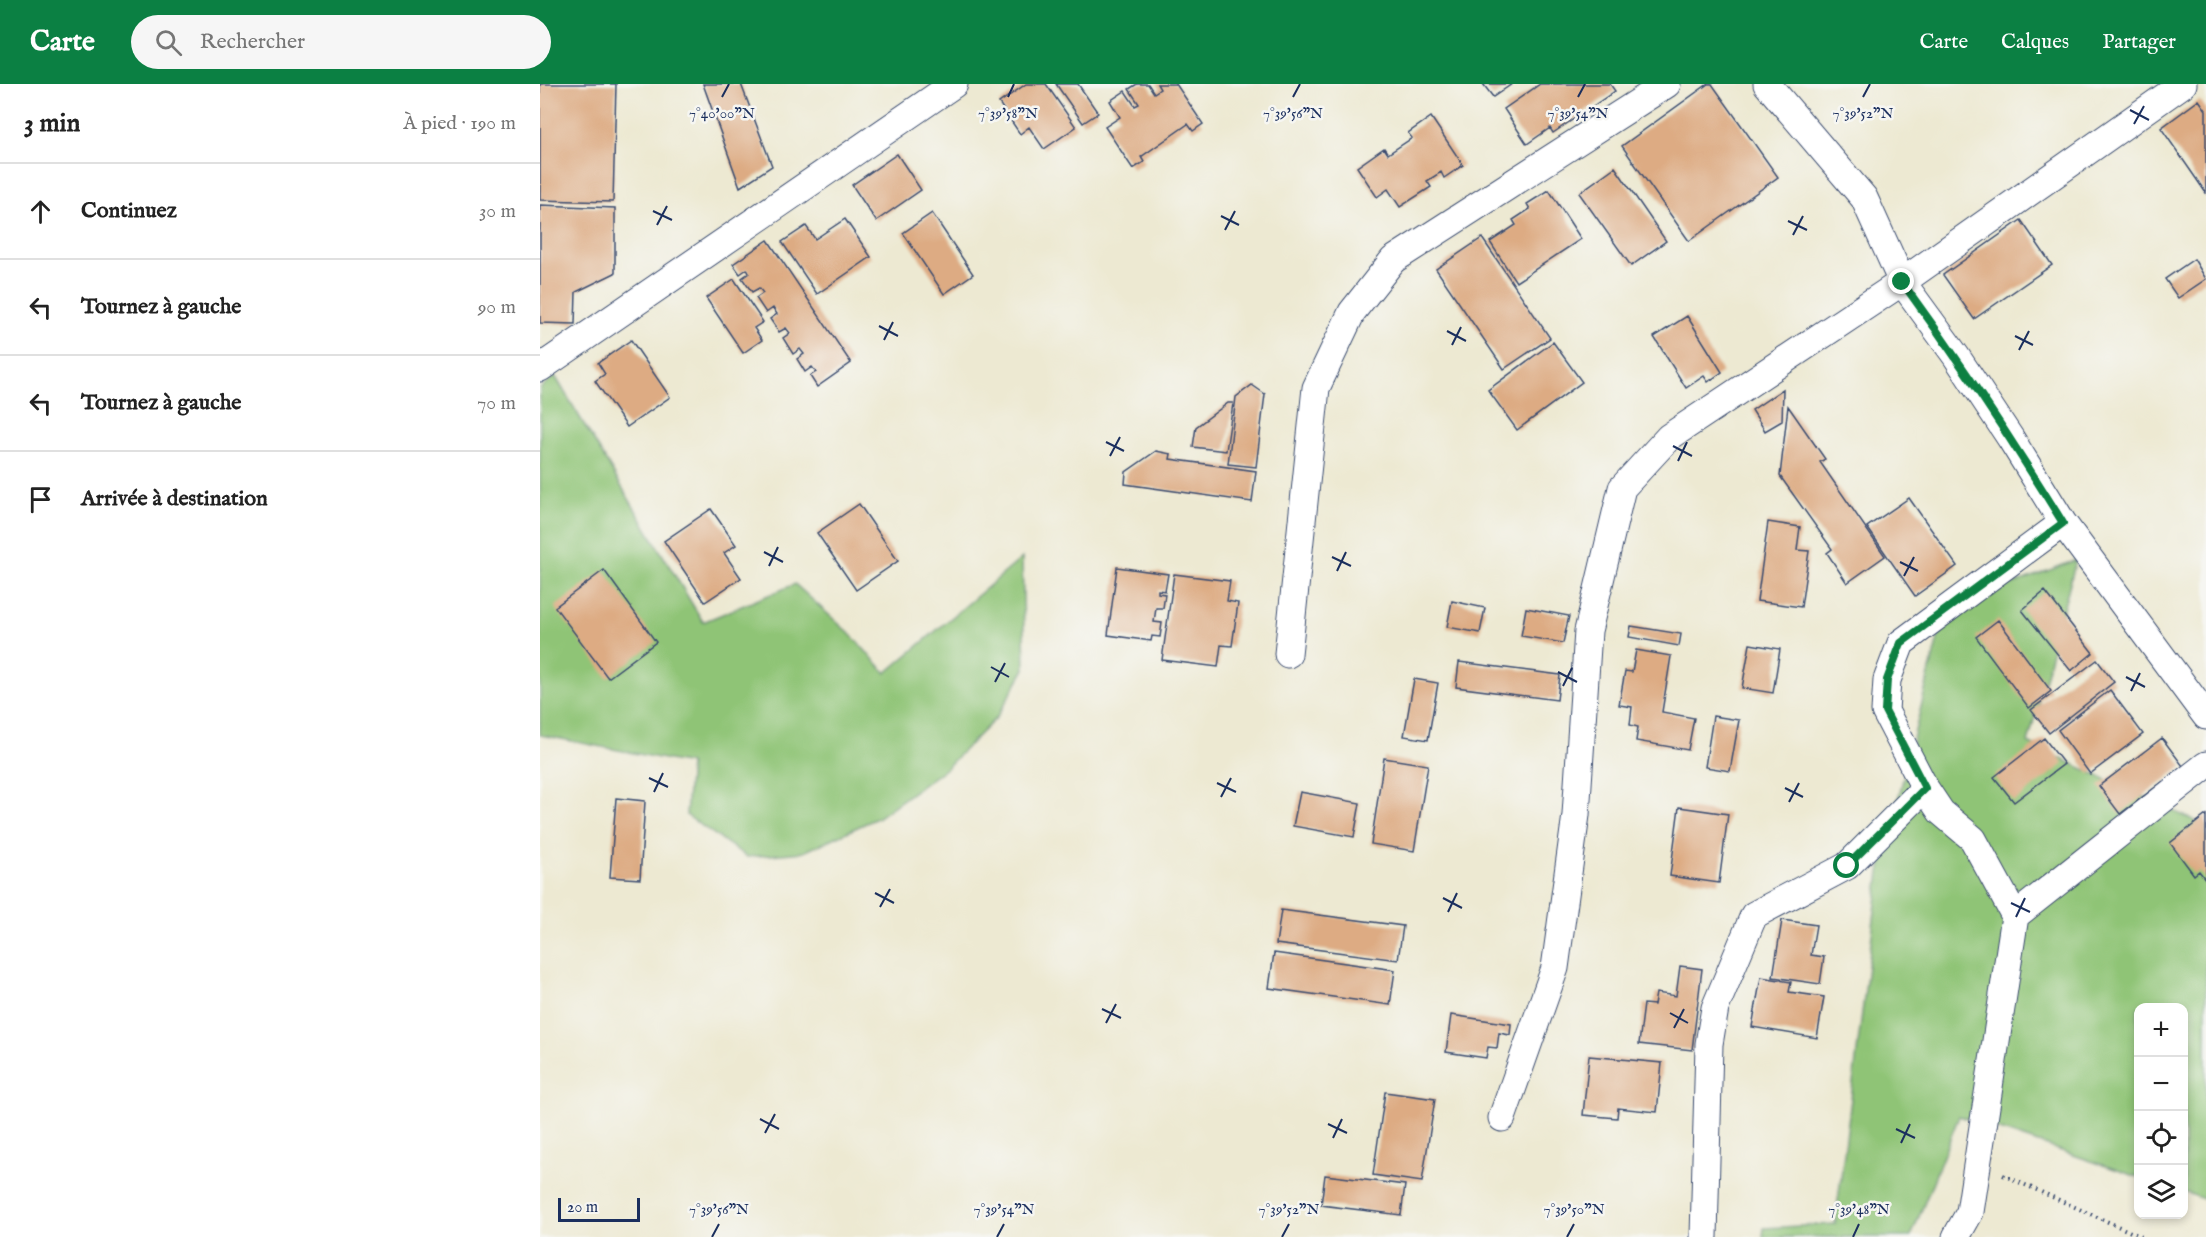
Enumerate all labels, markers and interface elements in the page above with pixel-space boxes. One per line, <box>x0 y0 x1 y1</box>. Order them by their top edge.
search box <box>131 15 551 69</box>
text: Carte <box>30 25 95 60</box>
icon: search <box>152 26 185 59</box>
text: Rechercher <box>200 28 305 56</box>
text: Carte <box>1919 29 1968 56</box>
text: Calques <box>2001 29 2069 56</box>
text: Partager <box>2102 29 2176 56</box>
text: 7°40'00"N <box>689 104 755 123</box>
text: 7°39'58"N <box>978 104 1038 123</box>
text: 7°39'56"N <box>1263 104 1323 123</box>
text: 7°39'54"N <box>1547 104 1609 123</box>
text: 7°39'52"N <box>1833 104 1893 123</box>
text: 3 min <box>24 107 80 140</box>
text: À pied · 190 m <box>403 111 516 136</box>
icon: ahead <box>24 195 57 228</box>
text: Continuez <box>81 197 177 225</box>
text: 30 m <box>479 199 516 224</box>
route end <box>1888 268 1914 294</box>
icon: left <box>24 291 57 324</box>
text: Tournez à gauche <box>81 293 241 321</box>
text: 90 m <box>478 295 516 320</box>
icon: left <box>24 387 57 420</box>
text: Tournez à gauche <box>81 389 241 417</box>
text: 70 m <box>477 391 516 416</box>
icon: arrive <box>24 483 57 516</box>
text: Arrivée à destination <box>81 485 268 513</box>
route start <box>1833 852 1859 878</box>
map controls <box>2134 1003 2188 1219</box>
button: + <box>2134 1003 2188 1057</box>
button: − <box>2134 1057 2188 1111</box>
button: locate <box>2134 1111 2188 1165</box>
button: layers <box>2134 1165 2188 1219</box>
scale bar <box>558 1195 640 1222</box>
text: 20 m <box>567 1198 598 1218</box>
text: 7°39'56"N <box>689 1200 749 1219</box>
text: 7°39'54"N <box>973 1200 1035 1219</box>
text: 7°39'52"N <box>1259 1200 1319 1219</box>
text: 7°39'50"N <box>1543 1200 1605 1219</box>
text: 7°39'48"N <box>1828 1200 1890 1219</box>

